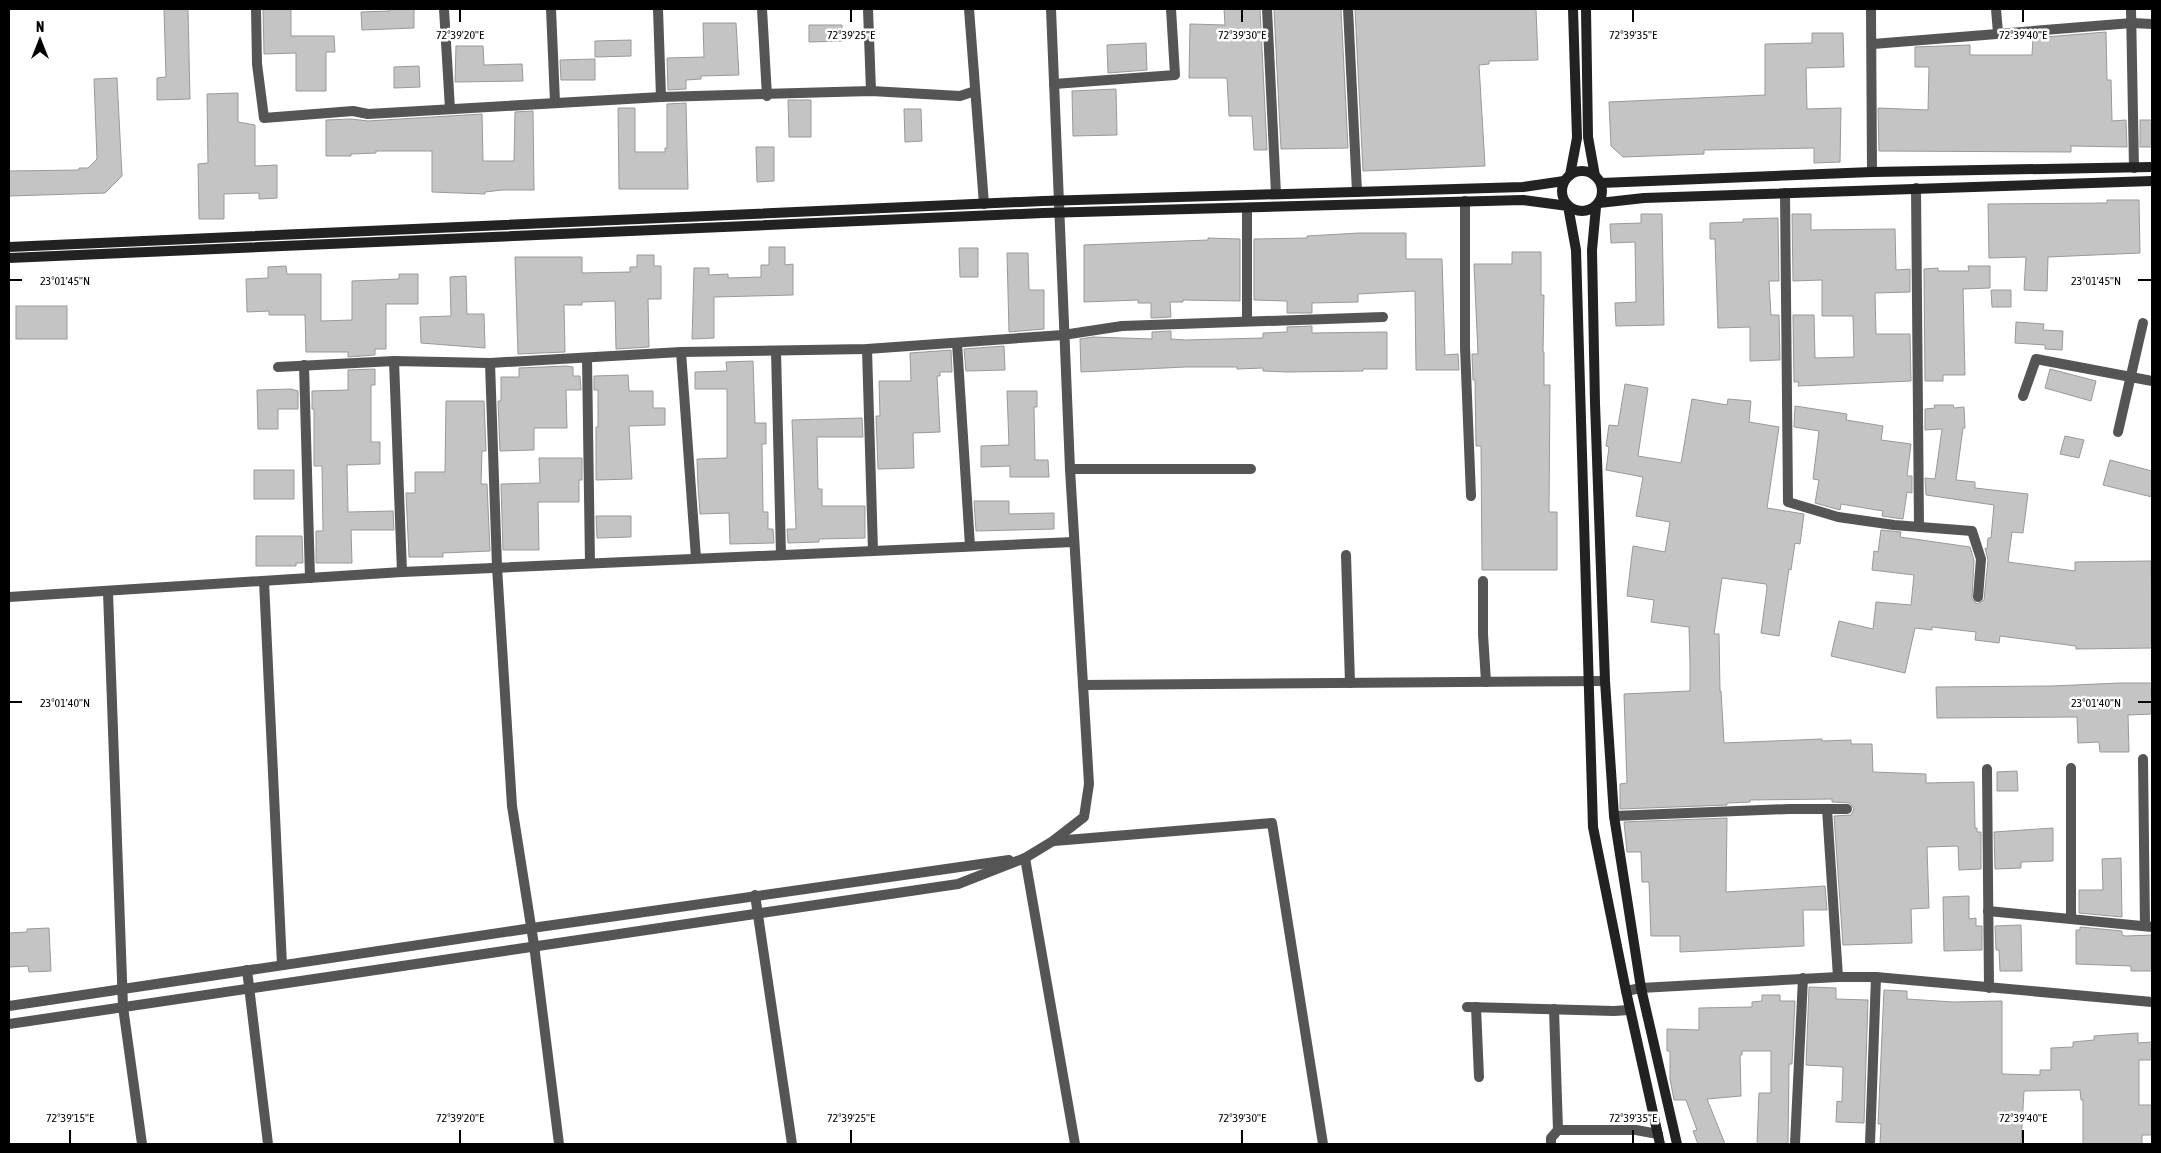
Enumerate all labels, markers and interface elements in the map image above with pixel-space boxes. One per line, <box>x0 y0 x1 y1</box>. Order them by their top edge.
north arrow <box>15 15 65 65</box>
text: N <box>36 19 44 35</box>
text: 72°39'20"E <box>436 28 484 42</box>
text: 72°39'25"E <box>827 28 875 42</box>
text: 72°39'30"E <box>1218 28 1266 42</box>
text: 72°39'35"E <box>1609 28 1657 42</box>
text: 72°39'40"E <box>1999 28 2047 42</box>
text: 23°01'45"N <box>40 274 90 288</box>
text: 23°01'45"N <box>2071 274 2121 288</box>
text: 23°01'40"N <box>40 696 90 710</box>
text: 23°01'40"N <box>2071 696 2121 710</box>
text: 72°39'15"E <box>46 1111 94 1125</box>
text: 72°39'20"E <box>436 1111 484 1125</box>
text: 72°39'25"E <box>827 1111 875 1125</box>
text: 72°39'30"E <box>1218 1111 1266 1125</box>
text: 72°39'35"E <box>1609 1111 1657 1125</box>
text: 72°39'40"E <box>1999 1111 2047 1125</box>

